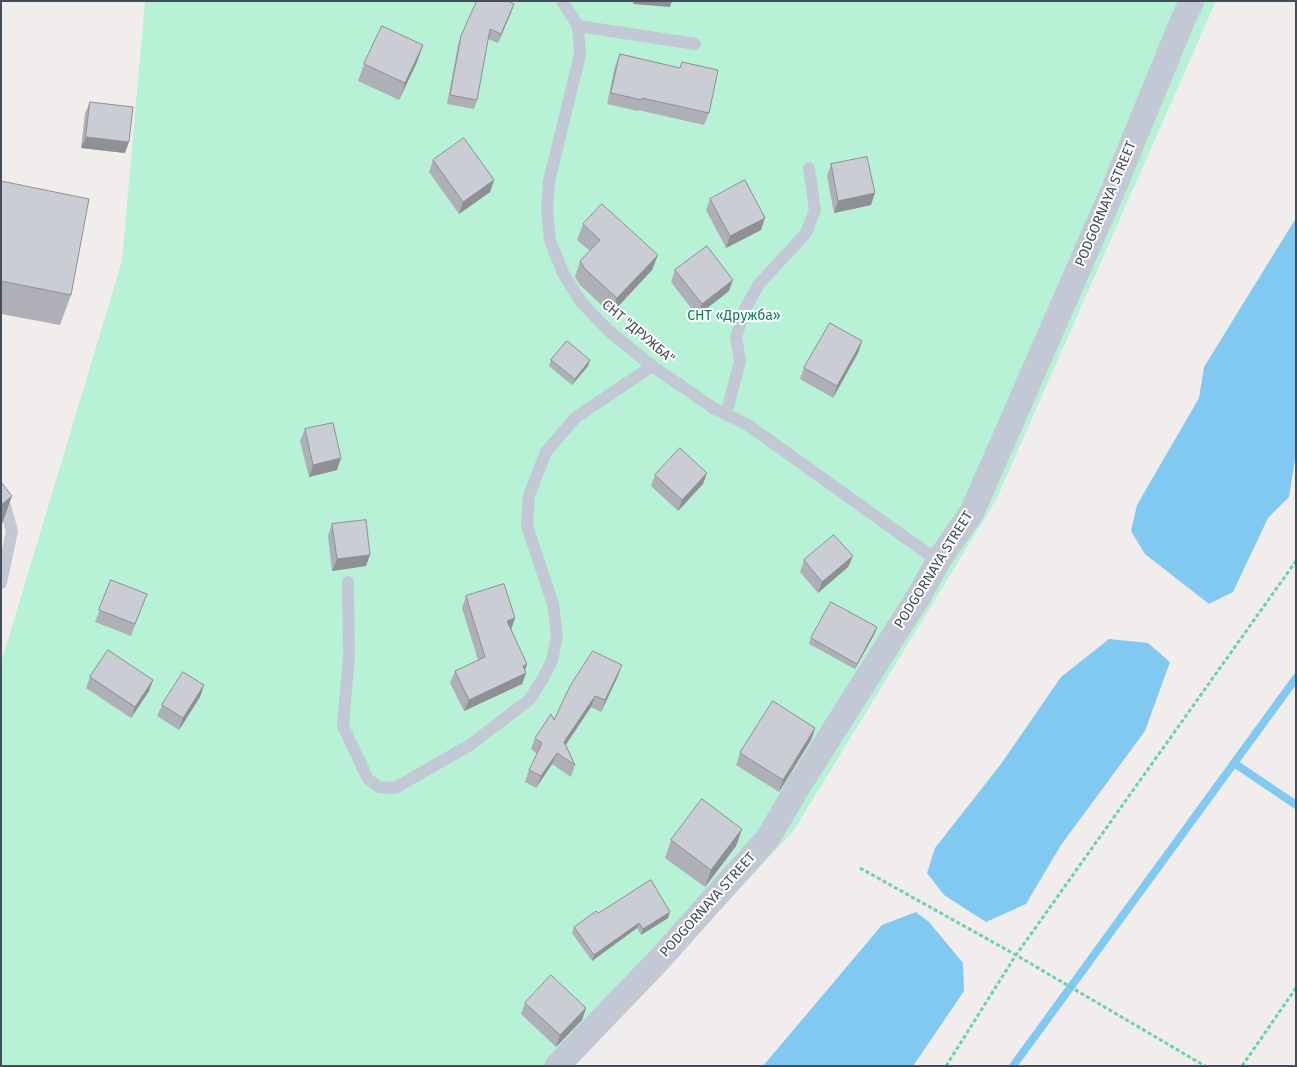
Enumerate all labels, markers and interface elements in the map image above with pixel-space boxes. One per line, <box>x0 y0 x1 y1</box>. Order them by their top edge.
street label: PODGORNAYA STREET <box>1072 139 1140 269</box>
street label: СНТ "ДРУЖБА" <box>598 297 678 367</box>
park label: СНТ «Дружба» <box>687 308 781 324</box>
street label: PODGORNAYA STREET <box>891 508 977 632</box>
street label: PODGORNAYA STREET <box>657 849 759 961</box>

